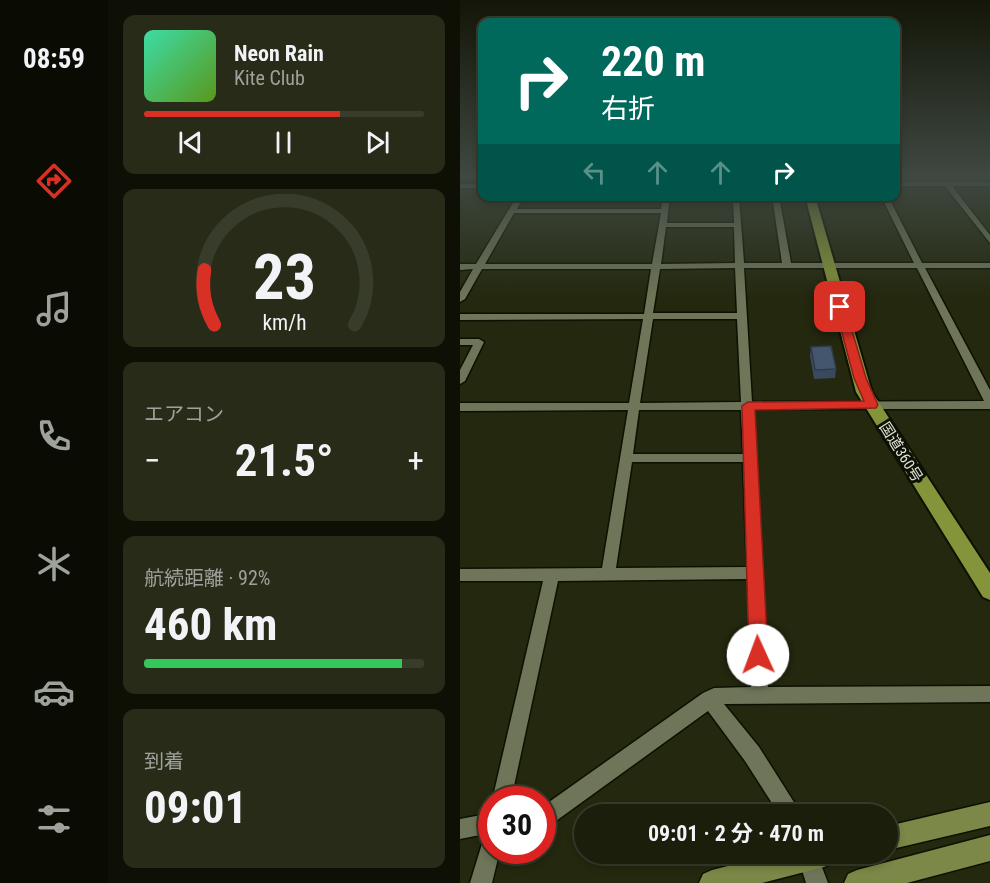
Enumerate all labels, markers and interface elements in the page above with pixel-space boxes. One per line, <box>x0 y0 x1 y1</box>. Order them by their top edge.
text: 220 m <box>601 37 706 86</box>
text: Neon Rain <box>234 41 324 66</box>
icon: right <box>502 42 580 120</box>
text: 08:59 <box>23 43 85 75</box>
text: Kite Club <box>234 66 305 90</box>
text: 右折 <box>601 93 655 125</box>
icon: previous <box>174 126 207 159</box>
icon: pause <box>267 126 300 159</box>
icon: next <box>361 126 394 159</box>
icon: left <box>578 156 611 189</box>
icon: ahead <box>641 156 674 189</box>
icon: ahead <box>704 156 737 189</box>
icon: right <box>767 156 800 189</box>
icon: directions <box>33 160 75 202</box>
text: 23 <box>252 241 316 314</box>
pin <box>814 281 865 332</box>
icon: music <box>33 288 75 330</box>
icon: arrive <box>823 290 856 323</box>
text: km/h <box>262 310 306 335</box>
text: エアコン <box>144 402 224 426</box>
icon: phone <box>33 415 75 457</box>
street label: 国道360号 <box>876 419 926 485</box>
text: 21.5° <box>235 434 333 487</box>
text: − <box>144 441 161 480</box>
text: + <box>408 441 424 480</box>
icon: climate <box>33 543 75 585</box>
text: 航続距離 · 92% <box>144 566 270 590</box>
text: 460 km <box>144 598 277 651</box>
position arrow <box>726 623 790 687</box>
icon: car <box>33 671 75 713</box>
text: 到着 <box>144 749 184 773</box>
text: 09:01 <box>144 781 247 834</box>
speed limit sign: 30 <box>478 786 556 864</box>
icon: filters <box>33 798 75 840</box>
text: 09:01 · 2 分 · 470 m <box>648 821 824 846</box>

